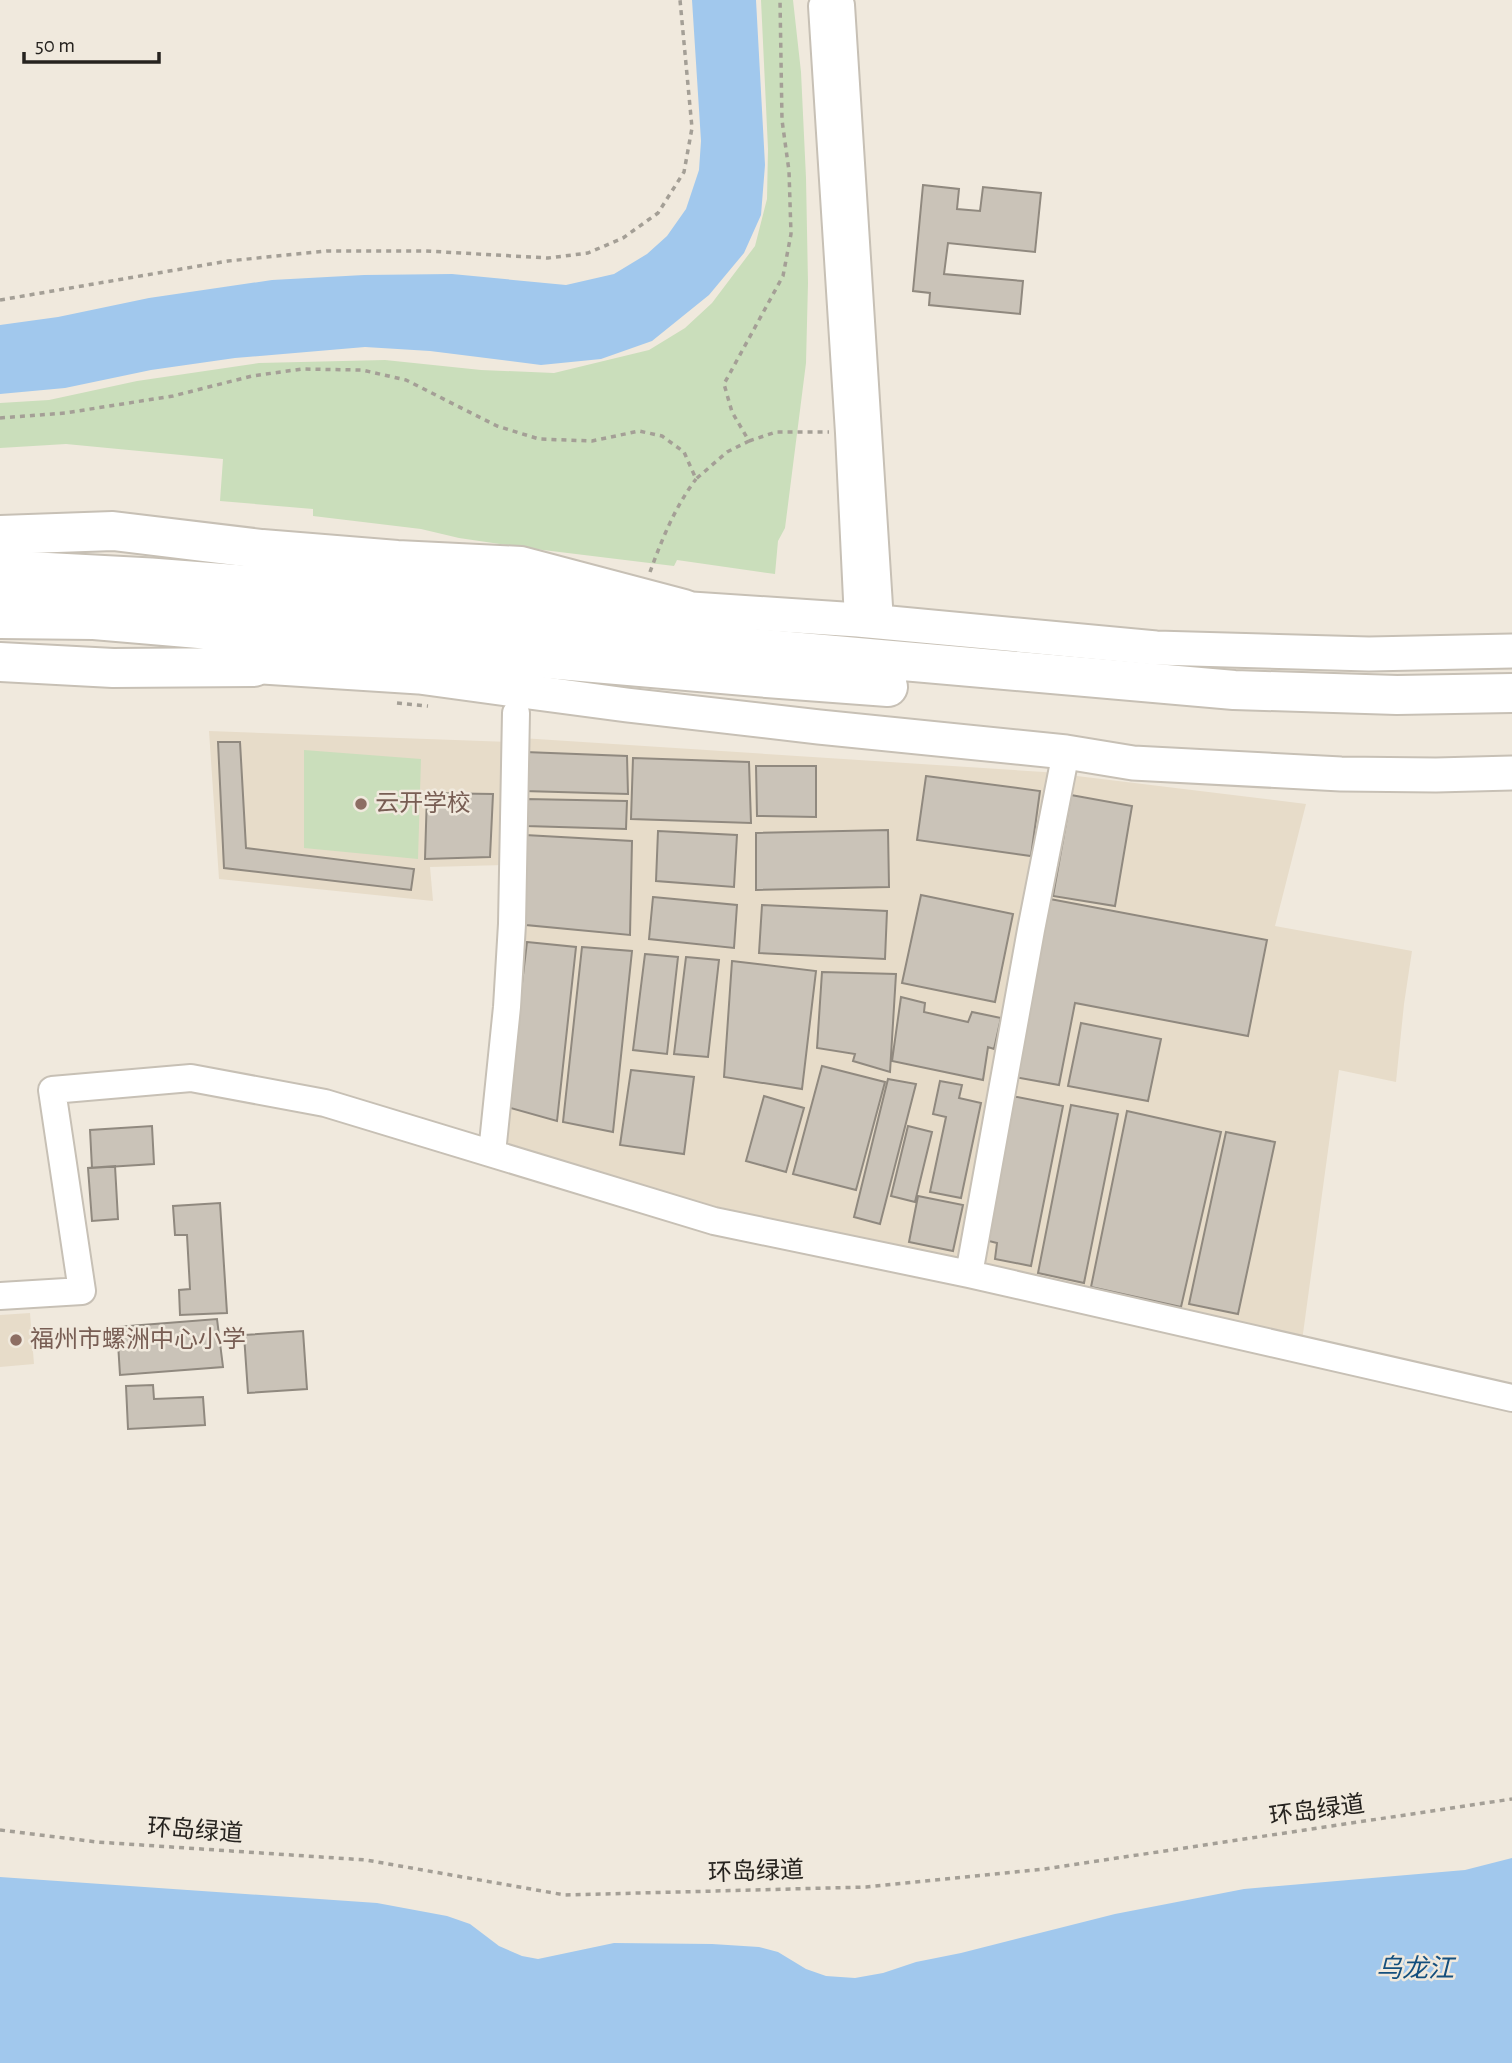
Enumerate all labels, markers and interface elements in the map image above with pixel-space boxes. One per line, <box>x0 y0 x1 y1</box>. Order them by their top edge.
scale bar <box>24 21 159 65</box>
text: 50 m <box>35 35 75 56</box>
place label: 云开学校 <box>375 790 471 816</box>
marker: 云开学校 <box>353 796 369 812</box>
place label: 福州市螺洲中心小学 <box>30 1326 246 1352</box>
marker: 福州市螺洲中心小学 <box>8 1332 24 1348</box>
street label: 环岛绿道 <box>1268 1790 1366 1830</box>
street label: 环岛绿道 <box>146 1814 244 1846</box>
street label: 环岛绿道 <box>708 1856 804 1886</box>
water label: 乌龙江 <box>1376 1955 1457 1982</box>

